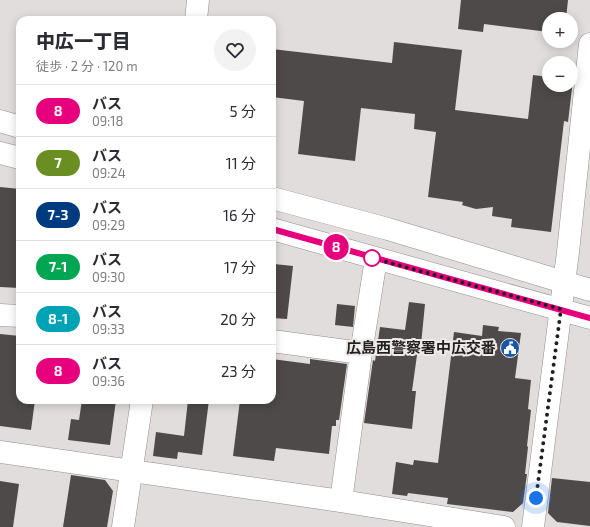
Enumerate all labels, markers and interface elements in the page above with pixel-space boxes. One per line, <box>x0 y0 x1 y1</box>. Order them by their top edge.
map controls <box>542 12 578 92</box>
button: + <box>542 12 578 48</box>
text: 中広一丁目 <box>36 29 131 52</box>
button: heart <box>214 29 256 71</box>
button: − <box>542 56 578 92</box>
text: 徒歩 · 2 分 · 120 m <box>36 58 138 74</box>
text: バス <box>92 94 122 112</box>
text: 8 <box>54 102 62 119</box>
text: 5 分 <box>230 102 256 120</box>
text: 09:18 <box>92 113 123 129</box>
text: バス <box>92 146 122 164</box>
text: 7 <box>54 154 62 171</box>
text: 11 分 <box>226 154 256 172</box>
text: 09:24 <box>92 165 126 181</box>
text: バス <box>92 198 122 216</box>
text: 7-3 <box>48 206 68 223</box>
text: 16 分 <box>223 206 256 224</box>
text: 09:29 <box>92 217 125 233</box>
line badge: 8 <box>323 234 349 260</box>
text: 8 <box>332 238 340 255</box>
unlabelled marker <box>363 249 381 267</box>
text: バス <box>92 250 122 268</box>
text: 7-1 <box>49 258 67 275</box>
text: 17 分 <box>224 258 256 276</box>
text: 09:30 <box>92 269 125 285</box>
text: バス <box>92 302 122 320</box>
text: 8-1 <box>48 310 68 327</box>
text: 20 分 <box>220 310 256 328</box>
text: 09:33 <box>92 321 125 337</box>
public building icon: 広島西警察署中広交番 <box>499 337 521 359</box>
place label: 広島西警察署中広交番 <box>346 338 496 356</box>
text: バス <box>92 354 122 372</box>
text: 8 <box>54 362 62 379</box>
text: 23 分 <box>221 362 256 380</box>
text: 09:36 <box>92 373 125 389</box>
your location <box>526 488 546 508</box>

